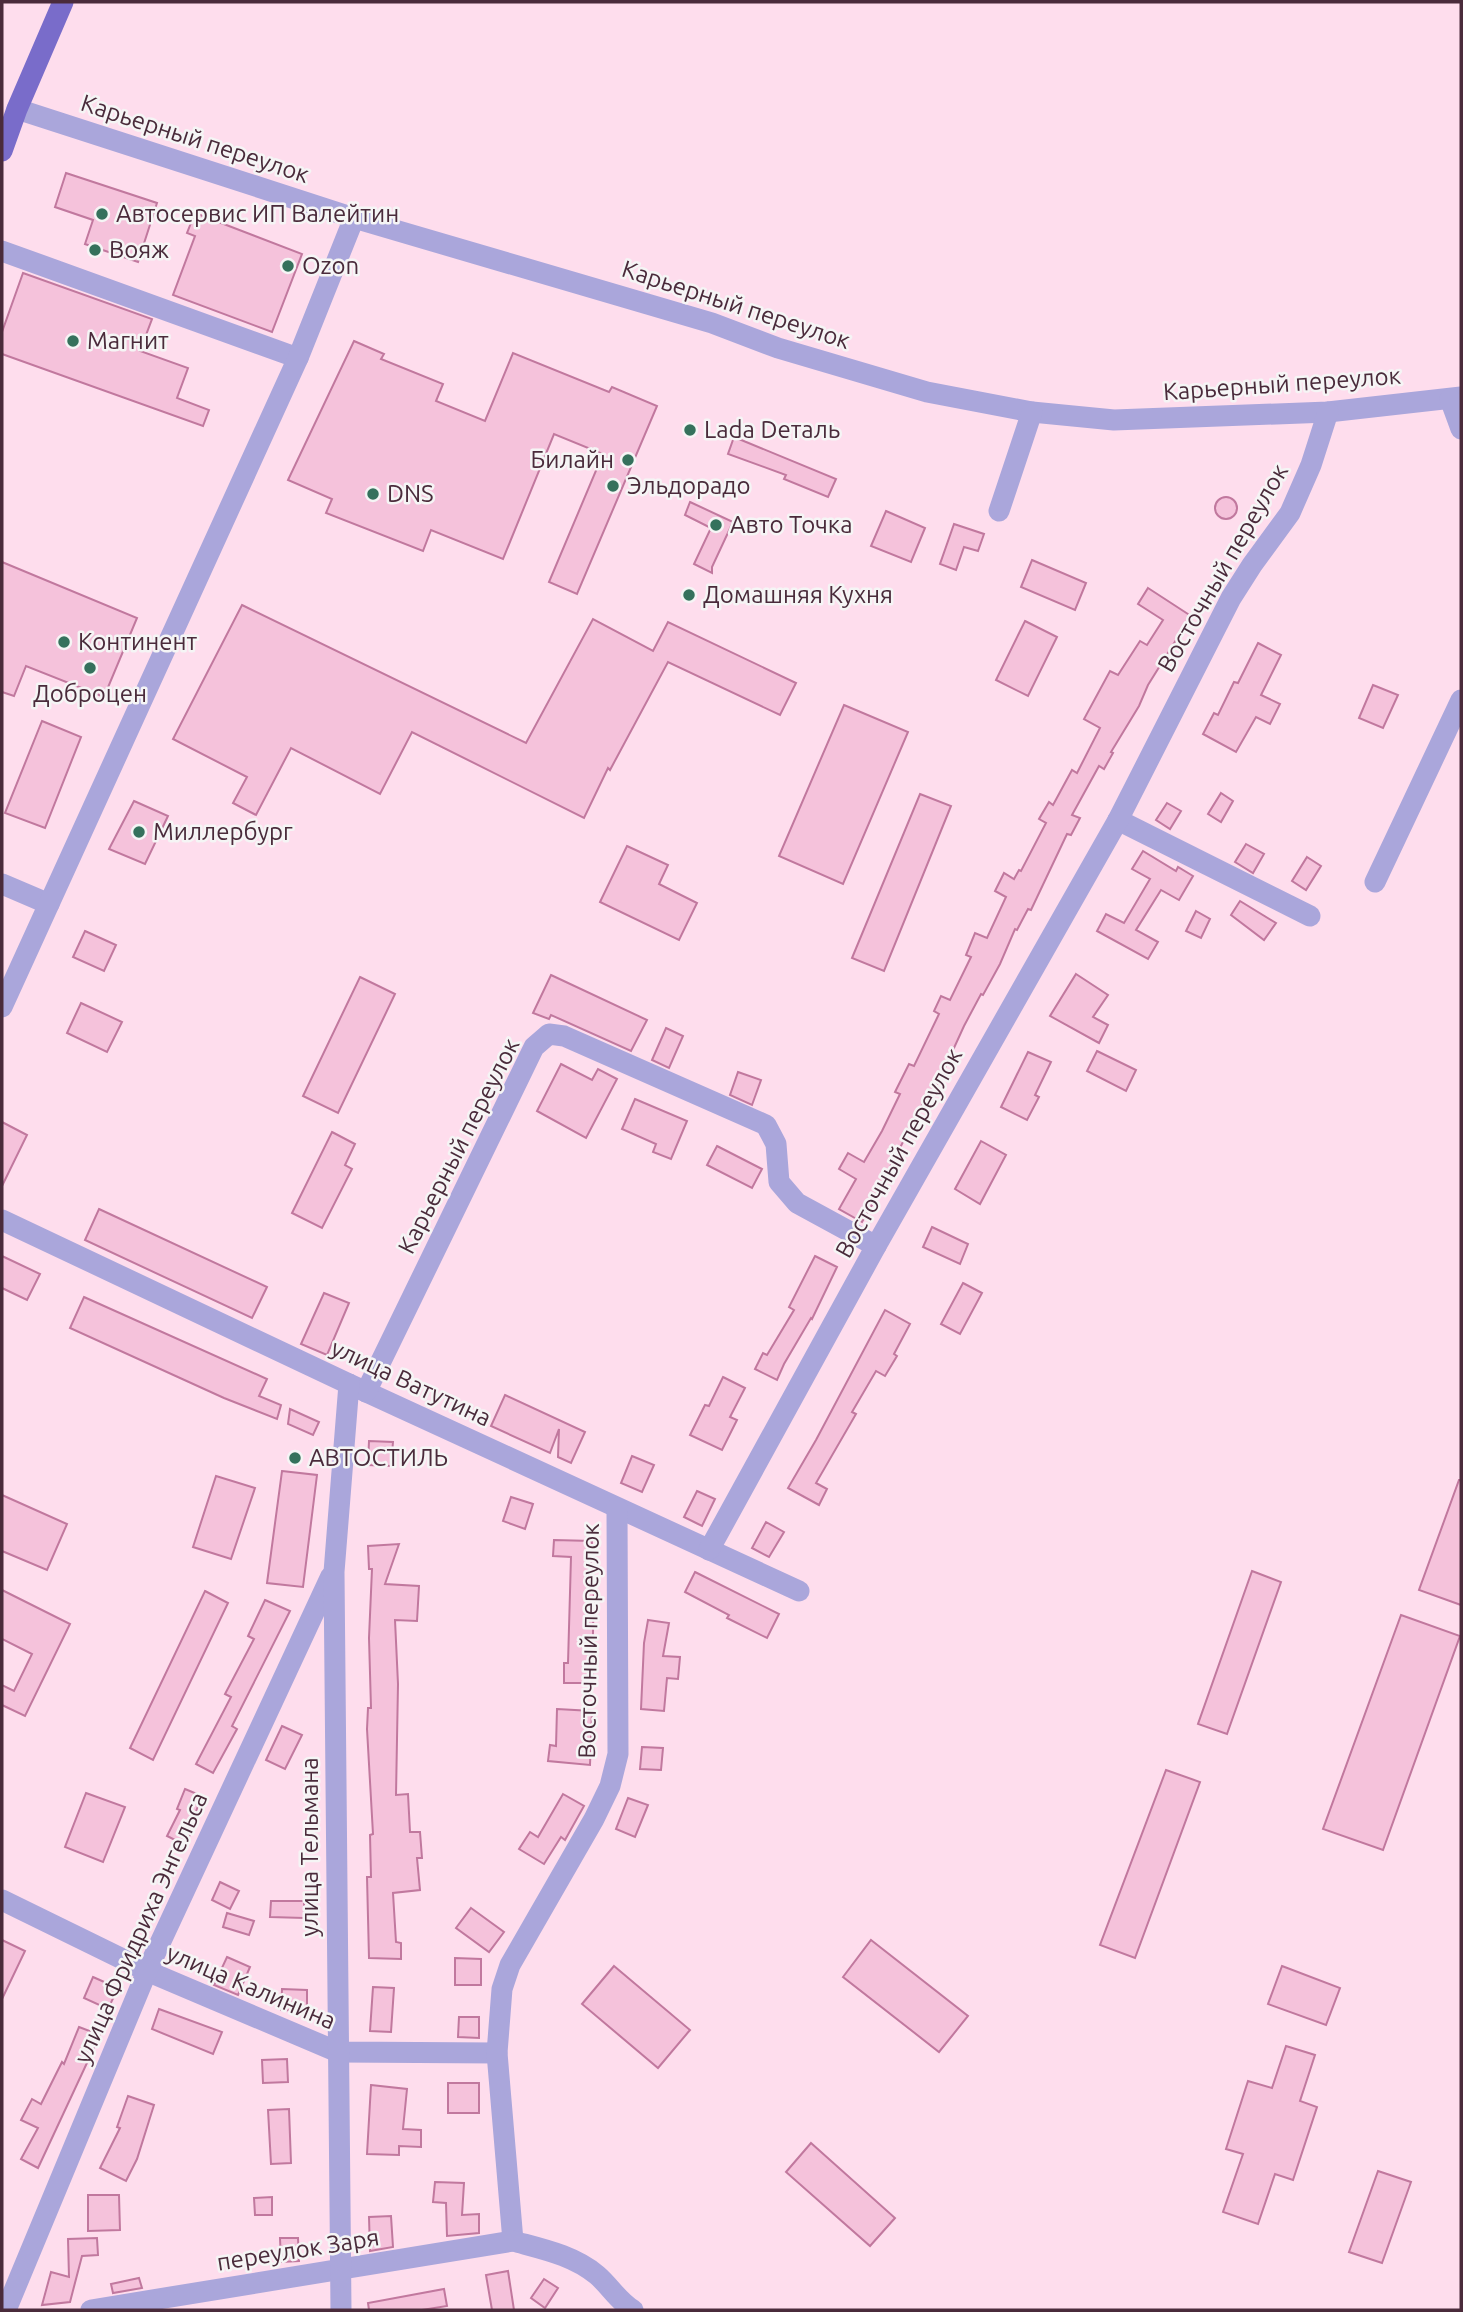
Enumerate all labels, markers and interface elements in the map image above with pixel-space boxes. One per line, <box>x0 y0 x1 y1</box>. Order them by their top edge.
street label: Карьерный переулок <box>78 89 313 188</box>
place label: Автосервис ИП Валейтин <box>116 200 399 227</box>
marker: Автосервис ИП Валейтин <box>94 206 110 222</box>
place label: Вояж <box>109 236 169 263</box>
marker: Вояж <box>87 242 103 258</box>
place label: Ozon <box>302 252 359 279</box>
street label: Карьерный переулок <box>619 255 854 354</box>
marker: Ozon <box>280 258 296 274</box>
place label: Магнит <box>87 327 169 354</box>
marker: Магнит <box>65 333 81 349</box>
street label: Карьерный переулок <box>1162 362 1402 405</box>
place label: Lada Dеталь <box>704 416 840 443</box>
marker: Lada Dеталь <box>682 422 698 438</box>
place label: Билайн <box>530 446 614 473</box>
marker: Билайн <box>620 452 636 468</box>
street label: Восточный переулок <box>1152 459 1293 676</box>
place label: Эльдорадо <box>627 472 750 499</box>
marker: Эльдорадо <box>605 478 621 494</box>
place label: DNS <box>387 480 434 507</box>
marker: DNS <box>365 486 381 502</box>
place label: Авто Точка <box>730 511 853 538</box>
marker: Авто Точка <box>708 517 724 533</box>
place label: Домашняя Кухня <box>703 581 893 608</box>
marker: Домашняя Кухня <box>681 587 697 603</box>
place label: Континент <box>78 628 198 655</box>
marker: Континент <box>56 634 72 650</box>
marker: Доброцен <box>82 660 98 676</box>
place label: Доброцен <box>33 680 147 707</box>
place label: Миллербург <box>153 818 293 845</box>
marker: Миллербург <box>131 824 147 840</box>
street label: Карьерный переулок <box>392 1034 525 1258</box>
street label: Восточный переулок <box>830 1043 967 1262</box>
street label: улица Ватутина <box>327 1334 495 1431</box>
place label: АВТОСТИЛЬ <box>309 1444 448 1471</box>
marker: АВТОСТИЛЬ <box>287 1450 303 1466</box>
street label: Восточный переулок <box>573 1523 604 1759</box>
street label: улица Тельмана <box>296 1757 323 1937</box>
street label: улица Фридриха Энгельса <box>68 1788 213 2068</box>
street label: улица Калинина <box>163 1939 340 2034</box>
street label: переулок Заря <box>215 2223 381 2276</box>

